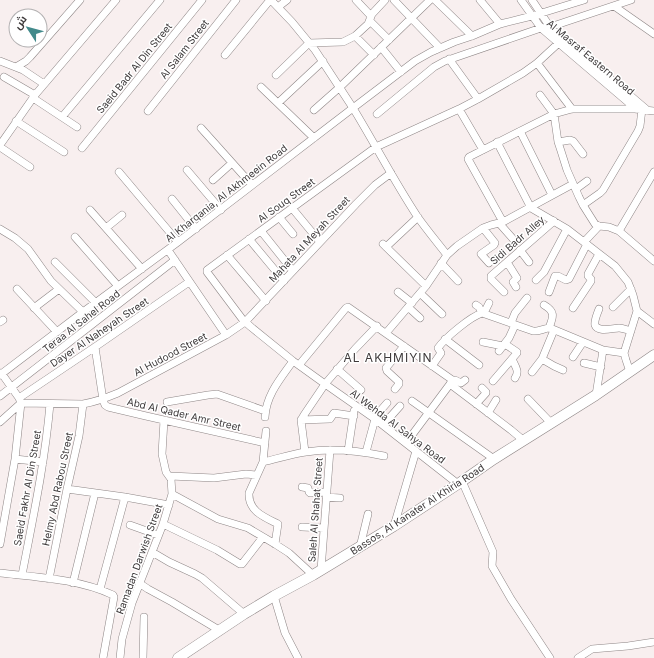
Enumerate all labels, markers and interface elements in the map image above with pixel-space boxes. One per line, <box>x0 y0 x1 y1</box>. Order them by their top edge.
north arrow <box>8 8 48 48</box>
text: ش <box>10 12 30 32</box>
street label: Al Salam Street <box>157 16 211 81</box>
street label: Al Masraf Eastern Road <box>545 17 637 97</box>
street label: Saeid Badr Al Din Street <box>94 20 175 116</box>
street label: Al Kharqania, Al Akhmeein Road <box>163 142 289 244</box>
street label: Al Souq Street <box>255 175 317 225</box>
street label: Mahata Al Meyah Street <box>266 193 352 284</box>
street label: Sidi Badr Alley <box>487 213 547 267</box>
street label: Teraa Al Sahel Road <box>40 287 122 355</box>
street label: Dayer Al Naheyah Street <box>48 294 151 369</box>
street label: Al Hudood Street <box>132 329 209 378</box>
district label: AL AKHMIYIN <box>343 350 433 365</box>
street label: Al Wehda Al Sahya Road <box>348 386 448 466</box>
street label: Abd Al Qader Amr Street <box>126 395 243 433</box>
street label: Saeid Fakhr Al Din Street <box>11 429 43 547</box>
street label: Helmy Abd Rabou Street <box>39 430 75 547</box>
street label: Saleh Al Shahat Street <box>305 457 325 563</box>
street label: Bassos, Al Kanater Al Khiria Road <box>348 461 486 557</box>
street label: Ramadan Darwish Street <box>113 502 165 616</box>

